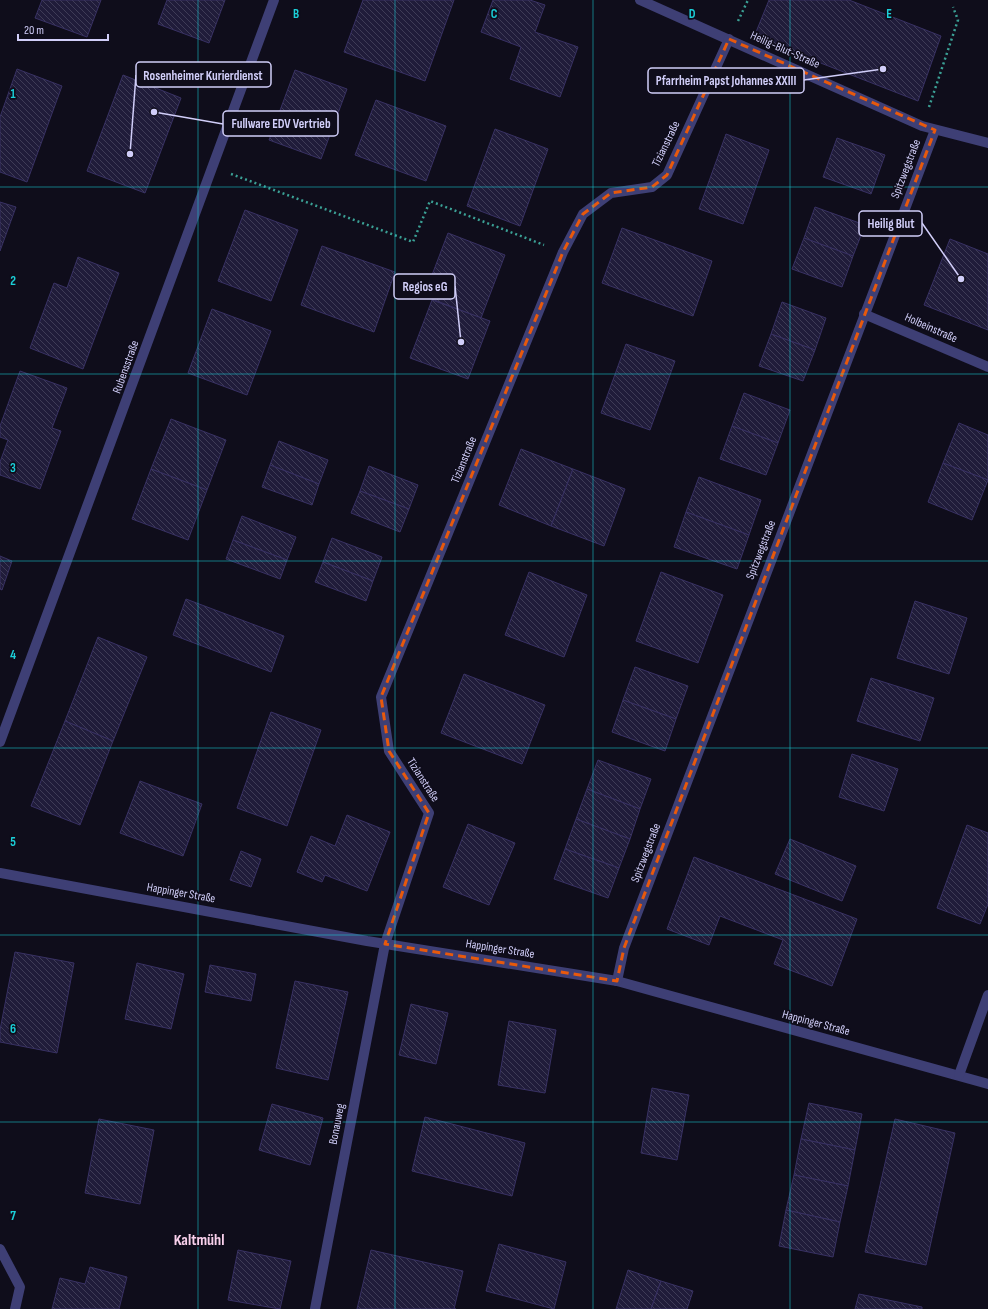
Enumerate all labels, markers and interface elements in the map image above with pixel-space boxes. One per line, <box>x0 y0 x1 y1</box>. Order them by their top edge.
text: B <box>293 6 299 22</box>
text: C <box>491 6 498 22</box>
text: D <box>689 6 696 22</box>
text: E <box>886 6 892 22</box>
scale bar <box>18 16 108 42</box>
text: 20 m <box>24 23 44 38</box>
street label: Heilig-Blut-Straße <box>748 28 822 72</box>
callout: Rosenheimer Kurierdienst <box>136 62 271 87</box>
text: Rosenheimer Kurierdienst <box>143 68 263 84</box>
callout: Pfarrheim Papst Johannes XXIII <box>648 68 804 93</box>
text: Pfarrheim Papst Johannes XXIII <box>656 73 796 89</box>
text: 1 <box>10 86 16 102</box>
callout: Fullware EDV Vertrieb <box>223 111 338 136</box>
text: Fullware EDV Vertrieb <box>231 116 331 132</box>
street label: Tizianstraße <box>648 118 684 169</box>
street label: Spitzwegstraße <box>888 137 924 201</box>
callout: Heilig Blut <box>859 211 922 236</box>
text: Heilig Blut <box>868 216 915 232</box>
text: 2 <box>10 273 16 289</box>
callout: Regios eG <box>394 274 455 299</box>
text: Regios eG <box>403 279 448 295</box>
street label: Holbeinstraße <box>902 310 960 346</box>
street label: Rubensstraße <box>109 338 143 396</box>
street label: Tizianstraße <box>448 434 480 486</box>
text: 3 <box>10 460 16 476</box>
street label: Spitzwegstraße <box>743 518 779 582</box>
text: 4 <box>10 647 16 663</box>
street label: Tizianstraße <box>403 755 443 805</box>
street label: Spitzwegstraße <box>628 821 664 885</box>
text: 5 <box>10 834 16 850</box>
street label: Happinger Straße <box>145 880 217 906</box>
street label: Happinger Straße <box>465 936 536 962</box>
street label: Happinger Straße <box>781 1007 852 1039</box>
text: 6 <box>10 1021 16 1037</box>
street label: Bonauweg <box>326 1102 348 1146</box>
text: 7 <box>10 1208 16 1224</box>
district label: Kaltmühl <box>174 1231 224 1250</box>

